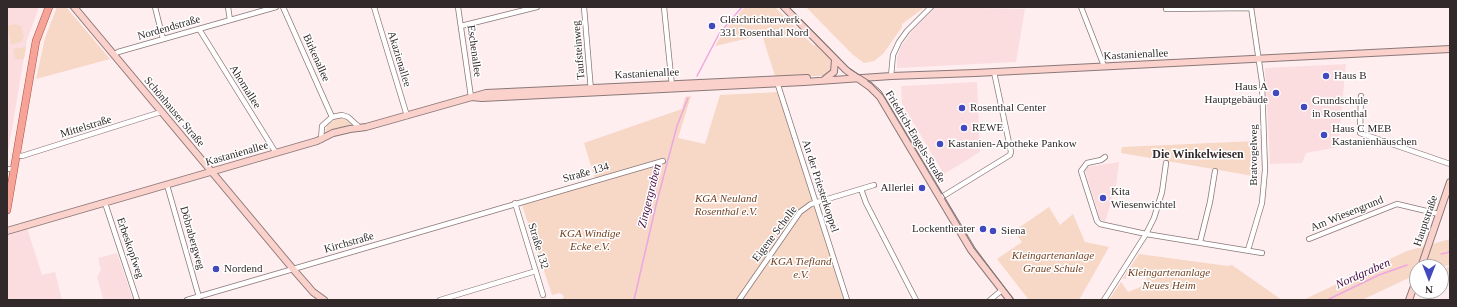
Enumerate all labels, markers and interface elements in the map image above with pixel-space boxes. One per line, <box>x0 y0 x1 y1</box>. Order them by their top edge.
street label: Nordendstraße <box>136 13 202 43</box>
place label: Gleichrichterwerk 331 Rosenthal Nord <box>720 13 809 39</box>
street label: Taufsteinweg <box>570 20 588 80</box>
marker: Gleichrichterwerk 331 Rosenthal Nord <box>707 21 717 31</box>
street label: Eschenallee <box>464 24 484 78</box>
street label: Akazienallee <box>384 30 414 88</box>
street label: Birkenallee <box>300 32 332 84</box>
street label: Kastanienallee <box>1103 47 1169 63</box>
street label: Ahornallee <box>226 63 264 111</box>
street label: Kastanienallee <box>614 66 680 82</box>
place label: Haus B <box>1334 69 1367 83</box>
marker: Haus B <box>1321 71 1331 81</box>
street label: Schönhauser Straße <box>141 74 207 150</box>
place label: Haus A Hauptgebäude <box>1204 80 1268 106</box>
street label: Friedrich-Engels-Straße <box>882 88 948 186</box>
marker: Haus A Hauptgebäude <box>1271 88 1281 98</box>
place label: Grundschule in Rosenthal <box>1312 94 1368 120</box>
place label: Rosenthal Center <box>970 101 1046 115</box>
marker: Grundschule in Rosenthal <box>1299 102 1309 112</box>
marker: Rosenthal Center <box>957 103 967 113</box>
street label: Mittelstraße <box>59 113 113 141</box>
place label: REWE <box>972 121 1003 135</box>
place label: Haus C MEB Kastanienhäuschen <box>1332 122 1417 148</box>
marker: REWE <box>959 123 969 133</box>
street label: Bratvogelweg <box>1247 124 1261 186</box>
marker: Haus C MEB Kastanienhäuschen <box>1319 130 1329 140</box>
place label: Kastanien-Apotheke Pankow <box>948 137 1077 151</box>
street label: An der Priesterkoppel <box>799 138 841 234</box>
street label: Kastanienallee <box>204 139 270 169</box>
marker: Kastanien-Apotheke Pankow <box>935 139 945 149</box>
district label: Die Winkelwiesen <box>1152 148 1244 162</box>
street label: Straße 134 <box>561 160 611 186</box>
water label: Zingergraben <box>635 162 665 230</box>
place label: Allerlei <box>880 181 914 195</box>
marker: Allerlei <box>917 183 927 193</box>
place label: Kita Wiesenwichtel <box>1111 185 1176 211</box>
park label: KGA Neuland Rosenthal e.V. <box>695 192 757 218</box>
marker: Kita Wiesenwichtel <box>1098 193 1108 203</box>
street label: Am Wiesengrund <box>1309 193 1385 235</box>
street label: Hauptstraße <box>1411 194 1441 248</box>
street label: Eigene Scholle <box>750 204 800 264</box>
street label: Döbrabergweg <box>177 205 207 271</box>
street label: Erbeskopfweg <box>113 216 147 280</box>
street label: Straße 132 <box>525 221 551 271</box>
place label: Lockentheater <box>912 222 975 236</box>
marker: Lockentheater <box>978 224 988 234</box>
place label: Siena <box>1001 224 1025 238</box>
marker: Siena <box>988 226 998 236</box>
park label: KGA Windige Ecke e.V. <box>560 227 620 253</box>
street label: Kirchstraße <box>323 230 375 256</box>
park label: Kleingartenanlage Graue Schule <box>1012 249 1094 275</box>
park label: KGA Tiefland e.V. <box>771 255 831 281</box>
water label: Nordgraben <box>1333 256 1393 292</box>
north arrow <box>1409 259 1449 299</box>
place label: Nordend <box>224 262 262 276</box>
marker: Nordend <box>211 264 221 274</box>
park label: Kleingartenanlage Neues Heim <box>1128 266 1210 292</box>
text: N <box>1425 284 1433 296</box>

